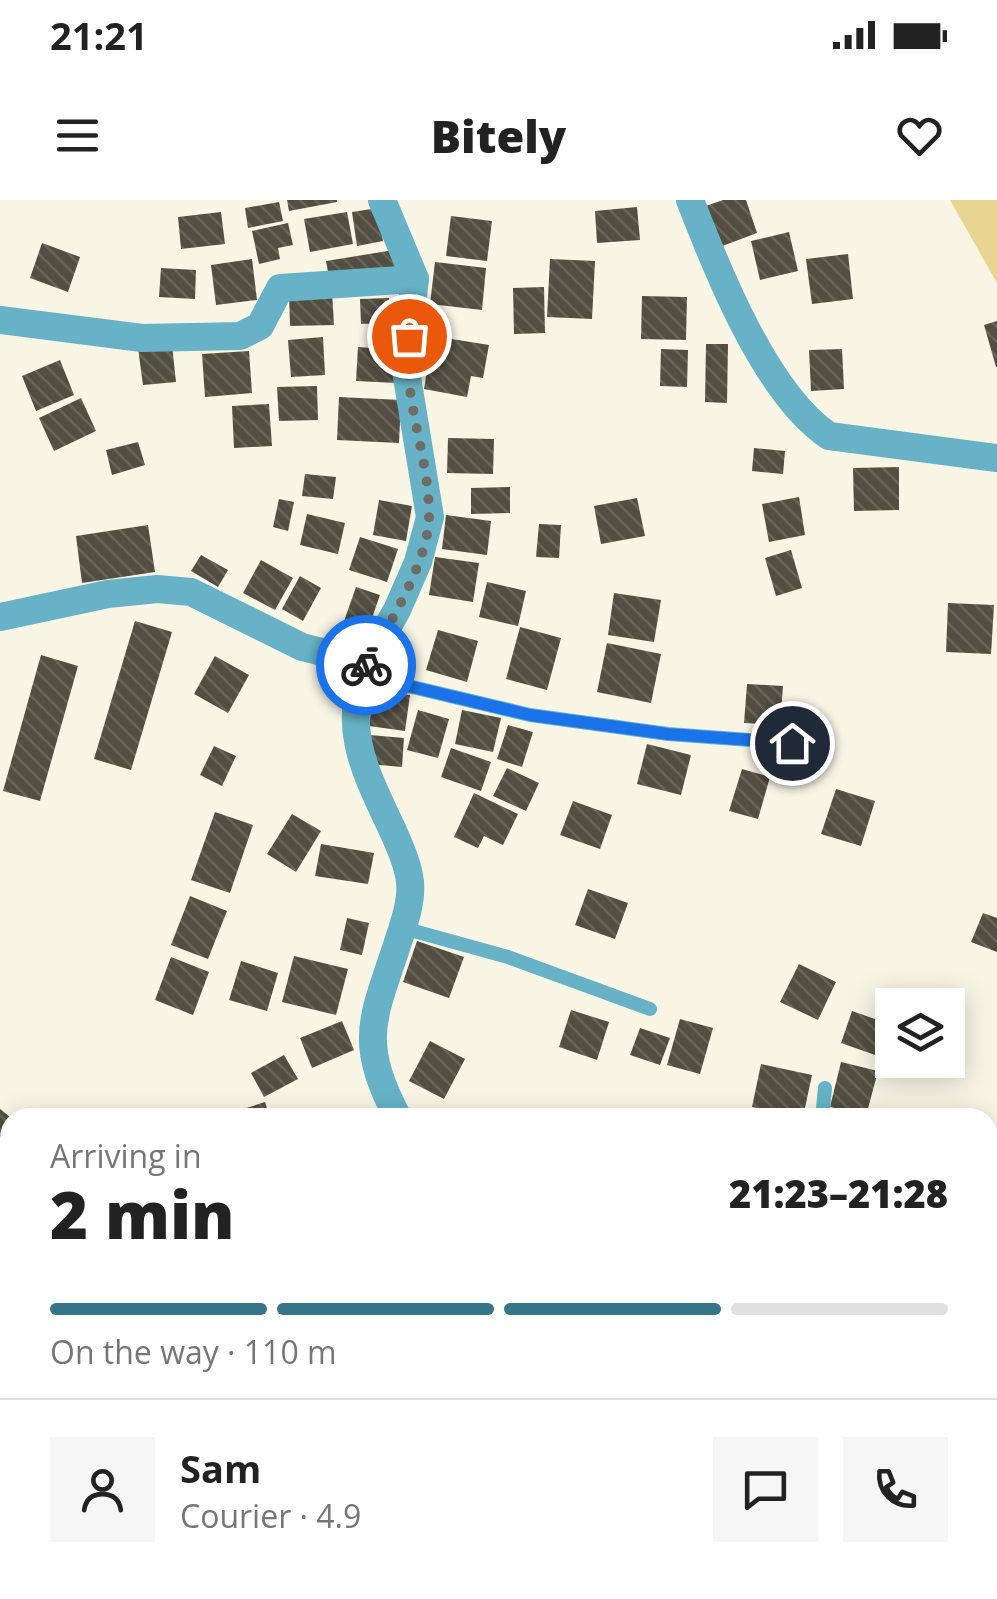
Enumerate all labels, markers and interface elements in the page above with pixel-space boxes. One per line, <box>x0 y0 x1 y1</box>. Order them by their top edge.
text: 21:21 <box>50 9 148 61</box>
text: Bitely <box>431 105 566 166</box>
icon: menu <box>50 108 105 163</box>
icon: heart <box>892 108 947 163</box>
pin <box>367 294 452 379</box>
icon: bag <box>382 309 437 364</box>
courier <box>316 615 416 715</box>
icon: bike <box>339 638 394 693</box>
pin <box>750 701 835 786</box>
icon: home <box>765 716 820 771</box>
map controls <box>875 988 965 1078</box>
button: layers <box>875 988 965 1078</box>
text: Arriving in <box>50 1134 202 1177</box>
text: 21:23–21:28 <box>729 1167 948 1219</box>
text: 2 min <box>50 1170 235 1258</box>
text: On the way · 110 m <box>50 1330 337 1373</box>
button: person <box>50 1437 155 1542</box>
button: chat <box>713 1437 818 1542</box>
button: phone <box>843 1437 948 1542</box>
text: Sam <box>180 1442 261 1494</box>
text: Courier · 4.9 <box>180 1494 361 1537</box>

